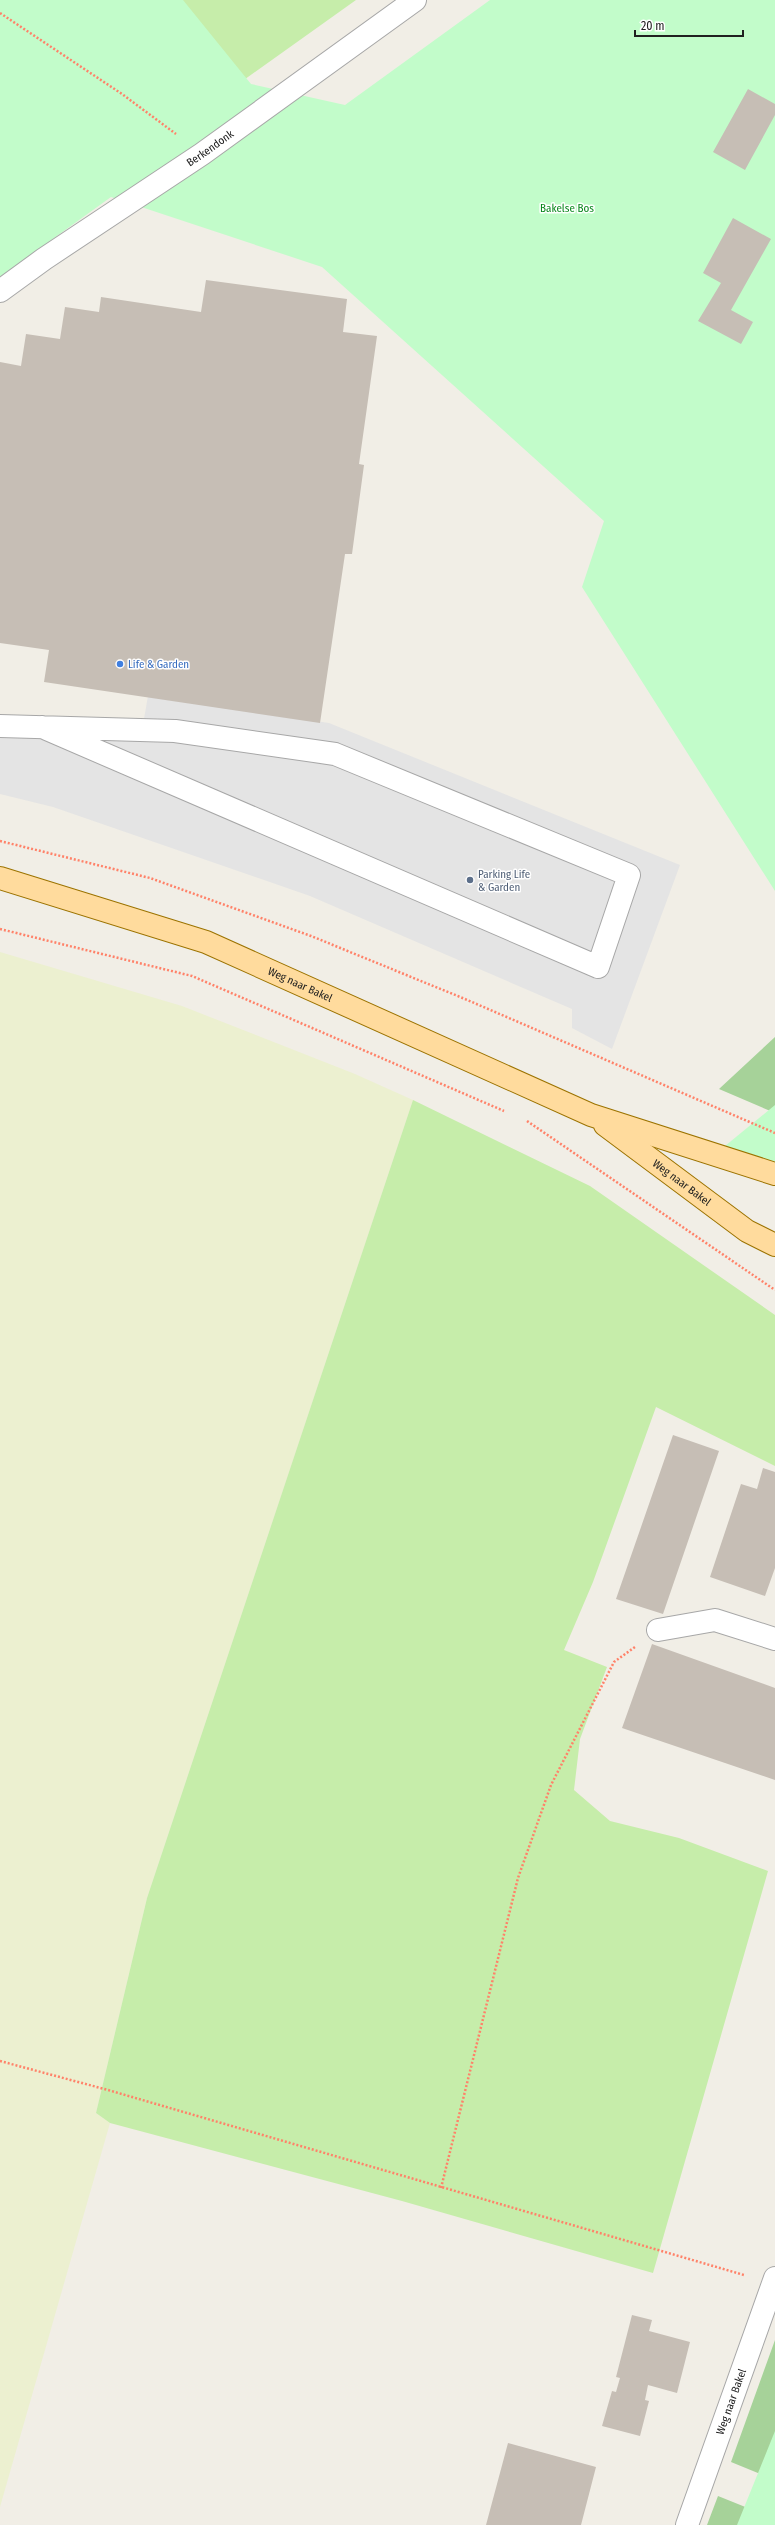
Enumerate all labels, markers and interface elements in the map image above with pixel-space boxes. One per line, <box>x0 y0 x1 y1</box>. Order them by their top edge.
scale bar <box>635 12 743 38</box>
text: 20 m <box>641 19 665 33</box>
street label: Berkendonk <box>184 127 237 169</box>
park label: Bakelse Bos <box>540 202 594 215</box>
place label: Life & Garden <box>128 658 189 671</box>
marker: Life & Garden <box>115 659 125 669</box>
place label: Parking Life & Garden <box>478 868 530 894</box>
marker: Parking Life & Garden <box>465 875 475 885</box>
street label: Weg naar Bakel <box>266 965 334 1005</box>
street label: Weg naar Bakel <box>650 1157 713 1209</box>
street label: Weg naar Bakel <box>714 2367 749 2437</box>

